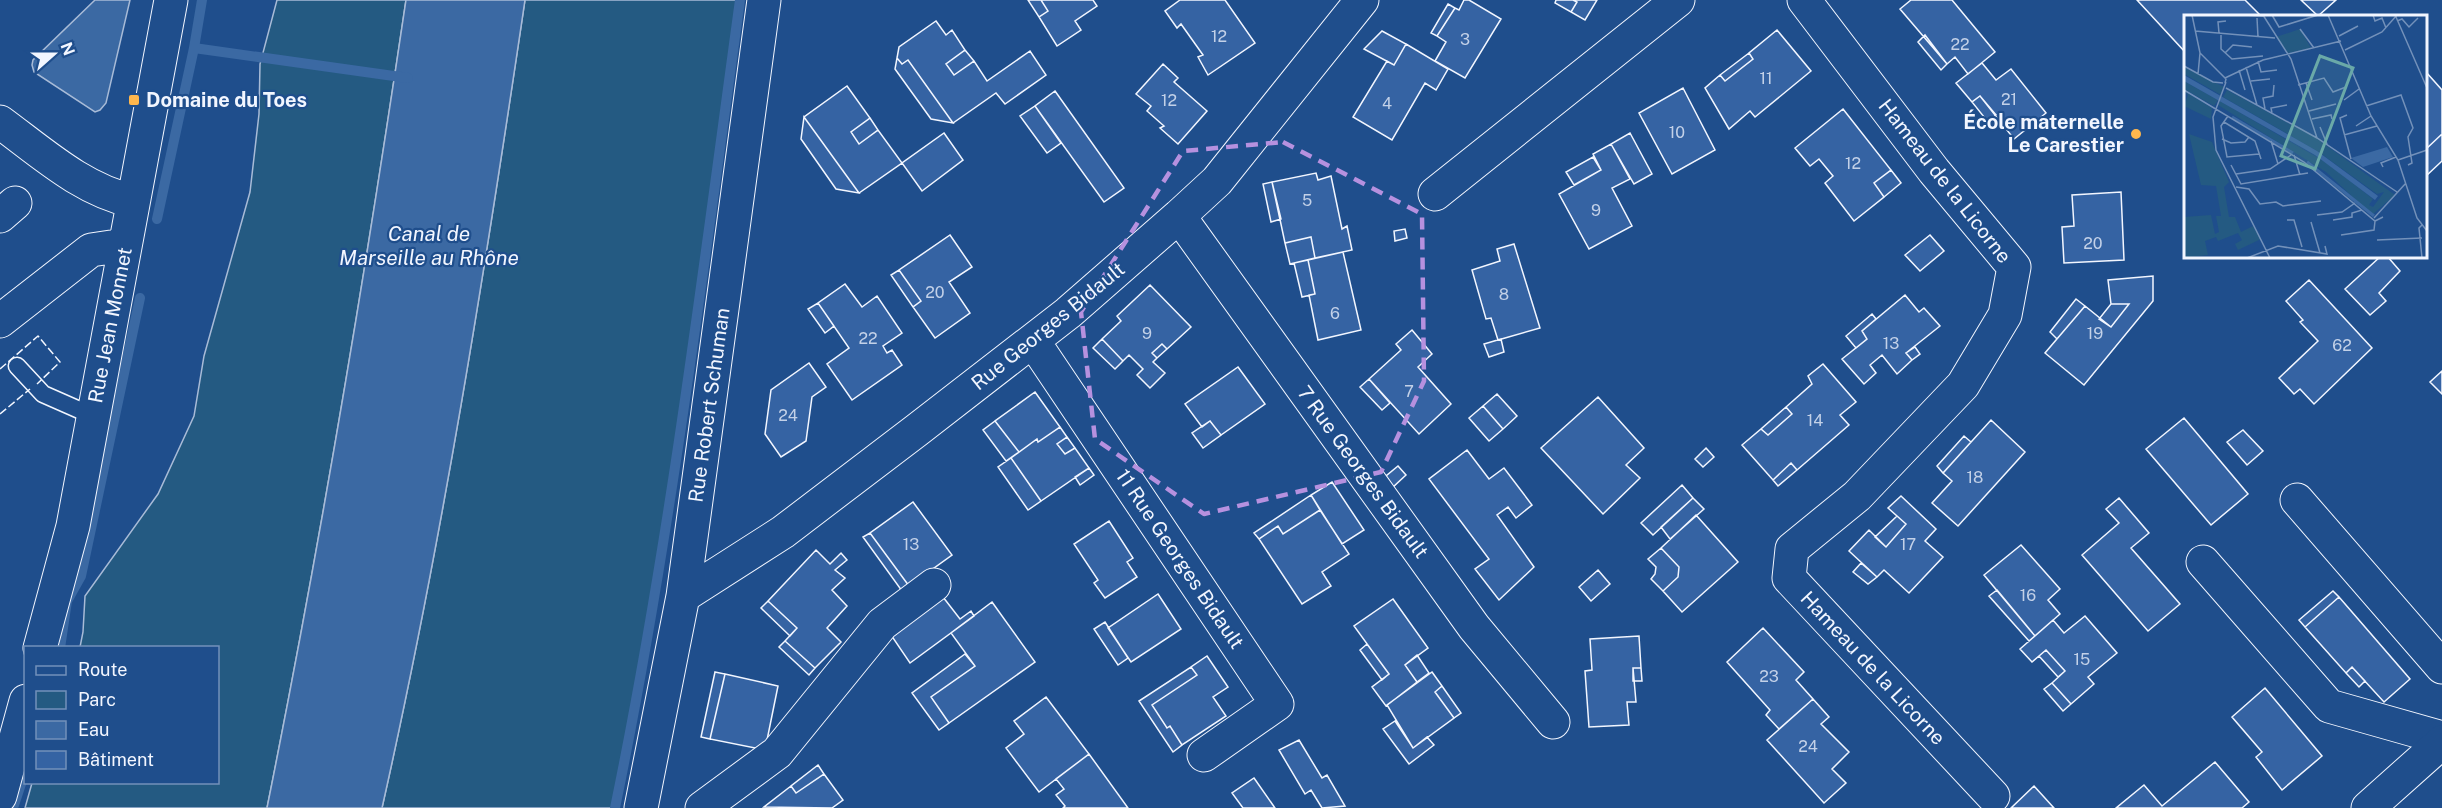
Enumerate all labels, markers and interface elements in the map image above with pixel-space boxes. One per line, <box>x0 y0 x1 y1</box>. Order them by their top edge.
inset map <box>2184 15 2427 258</box>
north arrow <box>24 24 84 84</box>
house number: 12 <box>1211 27 1227 46</box>
house number: 3 <box>1460 30 1470 49</box>
house number: 22 <box>1950 35 1970 54</box>
text: N <box>56 40 79 58</box>
house number: 11 <box>1759 69 1773 88</box>
place label: Domaine du Toes <box>146 88 307 112</box>
house number: 21 <box>2001 90 2017 109</box>
house number: 12 <box>1161 91 1177 110</box>
marker: Domaine du Toes <box>127 93 141 107</box>
house number: 4 <box>1382 94 1392 113</box>
street label: Hameau de la Licorne <box>1874 94 2016 268</box>
place label: École maternelle Le Carestier <box>1963 109 2124 157</box>
house number: 10 <box>1669 123 1685 142</box>
marker: École maternelle Le Carestier <box>2129 127 2143 141</box>
house number: 12 <box>1845 154 1861 173</box>
house number: 5 <box>1302 191 1312 210</box>
house number: 9 <box>1591 201 1601 220</box>
water label: Canal de Marseille au Rhône <box>339 221 519 270</box>
house number: 20 <box>2083 234 2103 253</box>
street label: Rue Jean Monnet <box>83 245 137 405</box>
street label: Rue Georges Bidault <box>967 257 1129 395</box>
house number: 20 <box>925 283 945 302</box>
house number: 8 <box>1499 285 1509 304</box>
house number: 6 <box>1330 304 1340 323</box>
street label: Rue Robert Schuman <box>683 306 735 504</box>
house number: 9 <box>1142 324 1152 343</box>
house number: 19 <box>2087 324 2103 343</box>
house number: 22 <box>858 329 878 348</box>
house number: 13 <box>1883 334 1899 353</box>
house number: 62 <box>2332 336 2352 355</box>
street label: 7 Rue Georges Bidault <box>1292 381 1434 563</box>
house number: 7 <box>1404 382 1414 401</box>
house number: 24 <box>778 406 798 425</box>
house number: 14 <box>1807 411 1823 430</box>
street label: 11 Rue Georges Bidault <box>1111 465 1249 653</box>
house number: 18 <box>1967 468 1983 487</box>
house number: 13 <box>903 535 919 554</box>
house number: 17 <box>1900 535 1916 554</box>
street label: Hameau de la Licorne <box>1796 586 1950 750</box>
house number: 16 <box>2020 586 2036 605</box>
legend <box>24 646 219 784</box>
house number: 15 <box>2074 650 2090 669</box>
text: Route <box>78 659 127 680</box>
house number: 23 <box>1759 667 1779 686</box>
text: Parc <box>78 689 116 710</box>
text: Eau <box>78 719 109 740</box>
house number: 24 <box>1798 737 1818 756</box>
text: Bâtiment <box>78 749 154 770</box>

